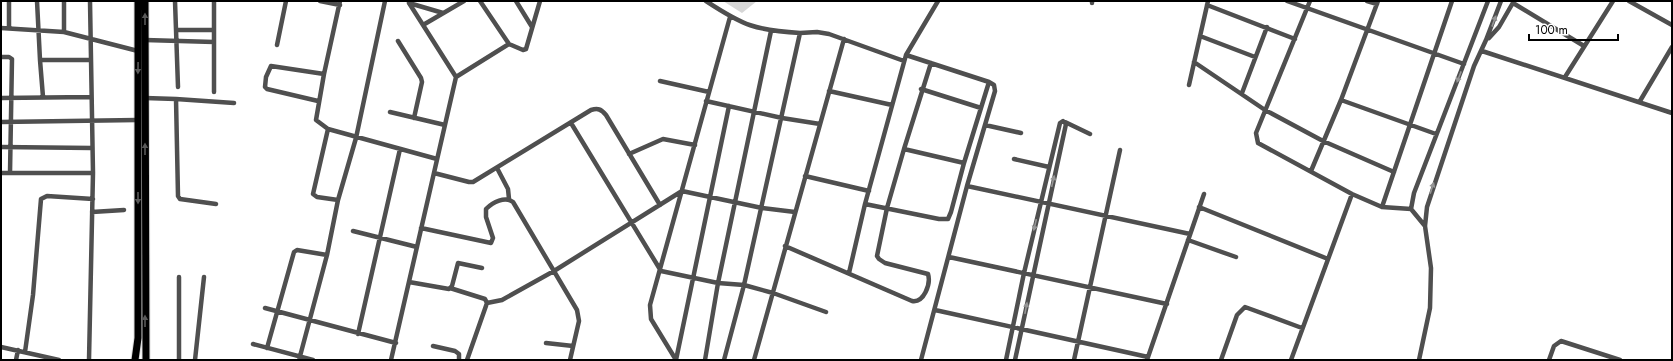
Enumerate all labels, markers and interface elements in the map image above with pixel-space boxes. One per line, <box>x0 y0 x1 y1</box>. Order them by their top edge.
one-way arrow <box>142 12 148 25</box>
one-way arrow <box>1492 14 1498 26</box>
scale bar <box>1529 16 1618 42</box>
text: 100 m <box>1535 21 1568 39</box>
one-way arrow <box>135 62 141 75</box>
one-way arrow <box>1455 72 1461 84</box>
one-way arrow <box>142 142 148 155</box>
one-way arrow <box>1051 175 1057 187</box>
one-way arrow <box>1430 181 1436 193</box>
one-way arrow <box>134 192 141 204</box>
one-way arrow <box>1031 219 1037 231</box>
one-way arrow <box>1023 302 1029 314</box>
one-way arrow <box>142 314 148 327</box>

